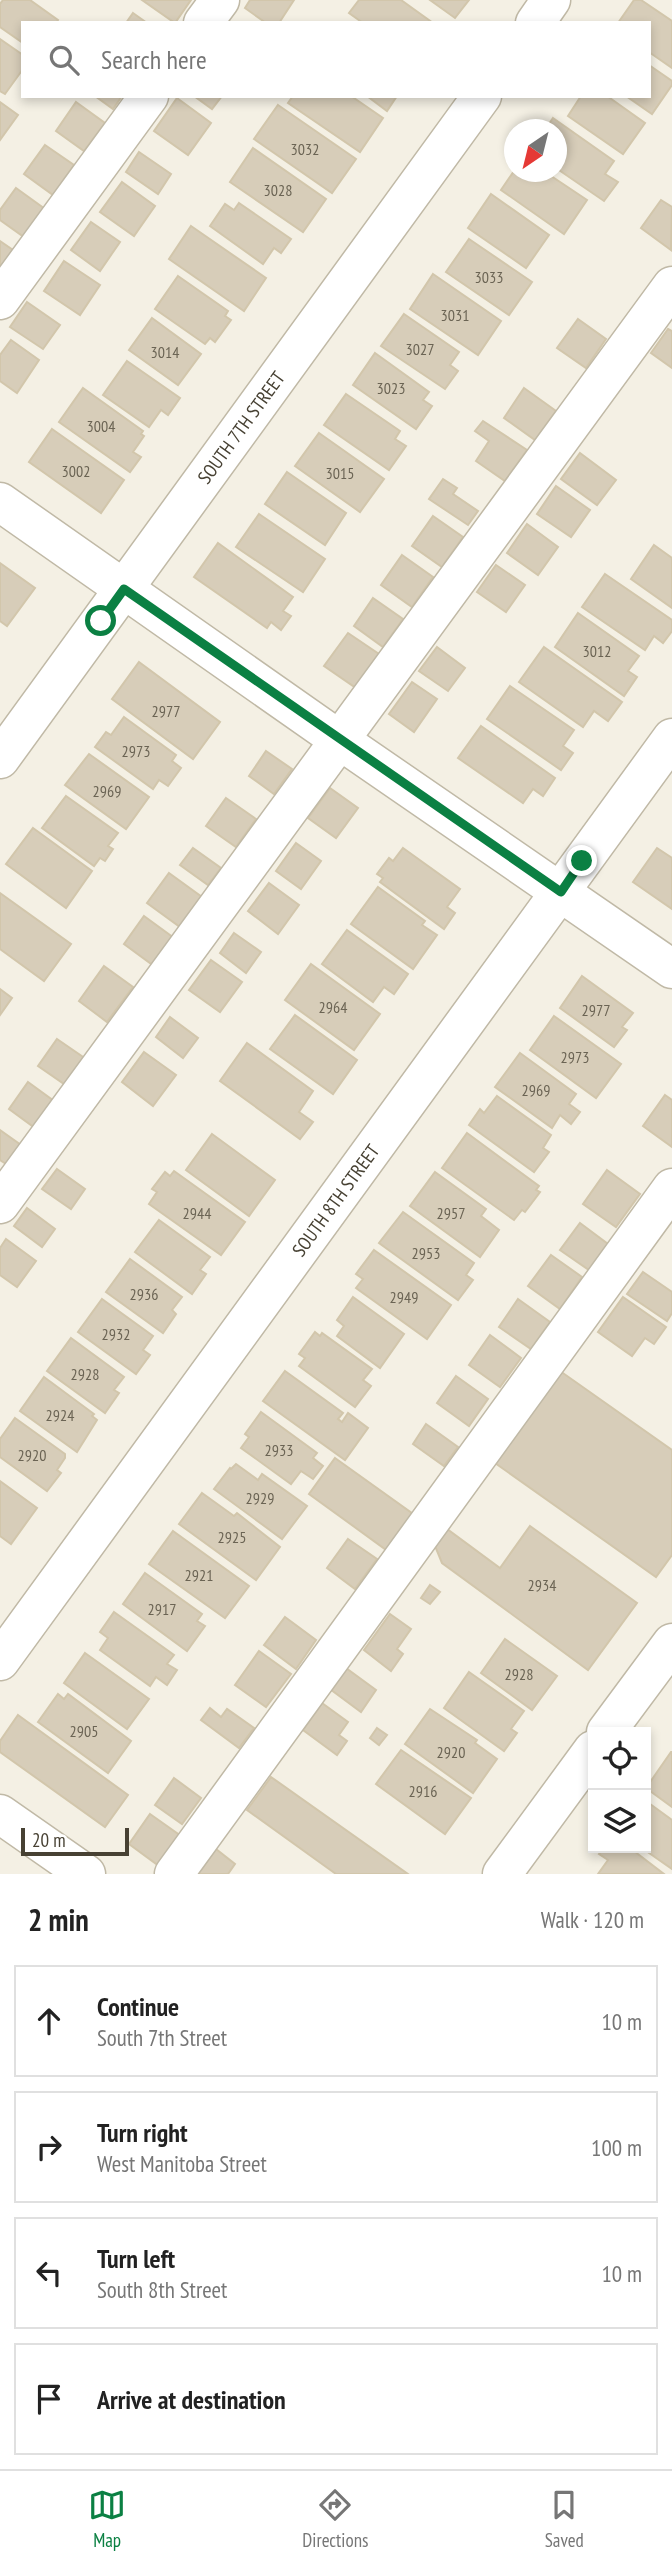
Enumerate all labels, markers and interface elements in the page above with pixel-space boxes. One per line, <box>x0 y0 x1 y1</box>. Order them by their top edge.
search box <box>21 21 651 98</box>
icon: search <box>45 41 83 79</box>
text: Search here <box>101 43 207 76</box>
north arrow <box>504 119 567 182</box>
house number: 3032 <box>291 139 319 159</box>
house number: 3028 <box>264 180 292 200</box>
house number: 3033 <box>475 267 503 287</box>
house number: 3031 <box>441 305 469 325</box>
house number: 3027 <box>406 339 434 359</box>
house number: 3014 <box>151 342 179 362</box>
street label: SOUTH 7TH STREET <box>192 366 290 488</box>
house number: 3023 <box>377 378 405 398</box>
house number: 3004 <box>87 416 115 436</box>
house number: 3002 <box>62 461 90 481</box>
house number: 3015 <box>326 463 354 483</box>
route start <box>85 605 116 636</box>
house number: 3012 <box>583 641 611 661</box>
house number: 2977 <box>152 701 180 721</box>
house number: 2973 <box>122 741 150 761</box>
house number: 2969 <box>93 781 121 801</box>
route end <box>566 845 597 876</box>
house number: 2964 <box>319 997 347 1017</box>
house number: 2977 <box>582 1000 610 1020</box>
house number: 2973 <box>561 1047 589 1067</box>
house number: 2969 <box>522 1080 550 1100</box>
street label: SOUTH 8TH STREET <box>287 1139 385 1261</box>
house number: 2944 <box>183 1203 211 1223</box>
house number: 2957 <box>437 1203 465 1223</box>
house number: 2953 <box>412 1243 440 1263</box>
house number: 2936 <box>130 1284 158 1304</box>
house number: 2949 <box>390 1287 418 1307</box>
house number: 2932 <box>102 1324 130 1344</box>
house number: 2928 <box>71 1364 99 1384</box>
house number: 2924 <box>46 1405 74 1425</box>
house number: 2933 <box>265 1440 293 1460</box>
house number: 2920 <box>18 1445 46 1465</box>
house number: 2929 <box>246 1488 274 1508</box>
house number: 2925 <box>218 1527 246 1547</box>
house number: 2921 <box>185 1565 213 1585</box>
house number: 2934 <box>528 1575 556 1595</box>
house number: 2917 <box>148 1599 176 1619</box>
house number: 2928 <box>505 1664 533 1684</box>
house number: 2905 <box>70 1721 98 1741</box>
map controls <box>588 1727 651 1853</box>
button: locate <box>588 1727 651 1790</box>
house number: 2920 <box>437 1742 465 1762</box>
house number: 2916 <box>409 1781 437 1801</box>
button: layers <box>588 1790 651 1853</box>
scale bar <box>21 1825 130 1857</box>
text: 20 m <box>32 1828 66 1852</box>
text: 2 min <box>28 1900 89 1939</box>
text: Walk · 120 m <box>541 1905 644 1934</box>
text: Continue <box>97 1990 179 2023</box>
icon: ahead <box>30 2002 68 2040</box>
text: 10 m <box>601 2007 642 2036</box>
text: South 7th Street <box>97 2023 227 2052</box>
text: Turn right <box>97 2116 188 2149</box>
icon: right <box>30 2128 68 2166</box>
text: 100 m <box>591 2133 642 2162</box>
text: West Manitoba Street <box>97 2149 267 2178</box>
text: Turn left <box>97 2242 175 2275</box>
icon: left <box>30 2254 68 2292</box>
text: 10 m <box>601 2259 642 2288</box>
text: South 8th Street <box>97 2275 227 2304</box>
icon: arrive <box>30 2380 68 2418</box>
text: Arrive at destination <box>97 2383 286 2416</box>
tab: Map <box>88 2486 126 2552</box>
tab: Directions <box>302 2486 368 2552</box>
tab: Saved <box>545 2486 584 2552</box>

